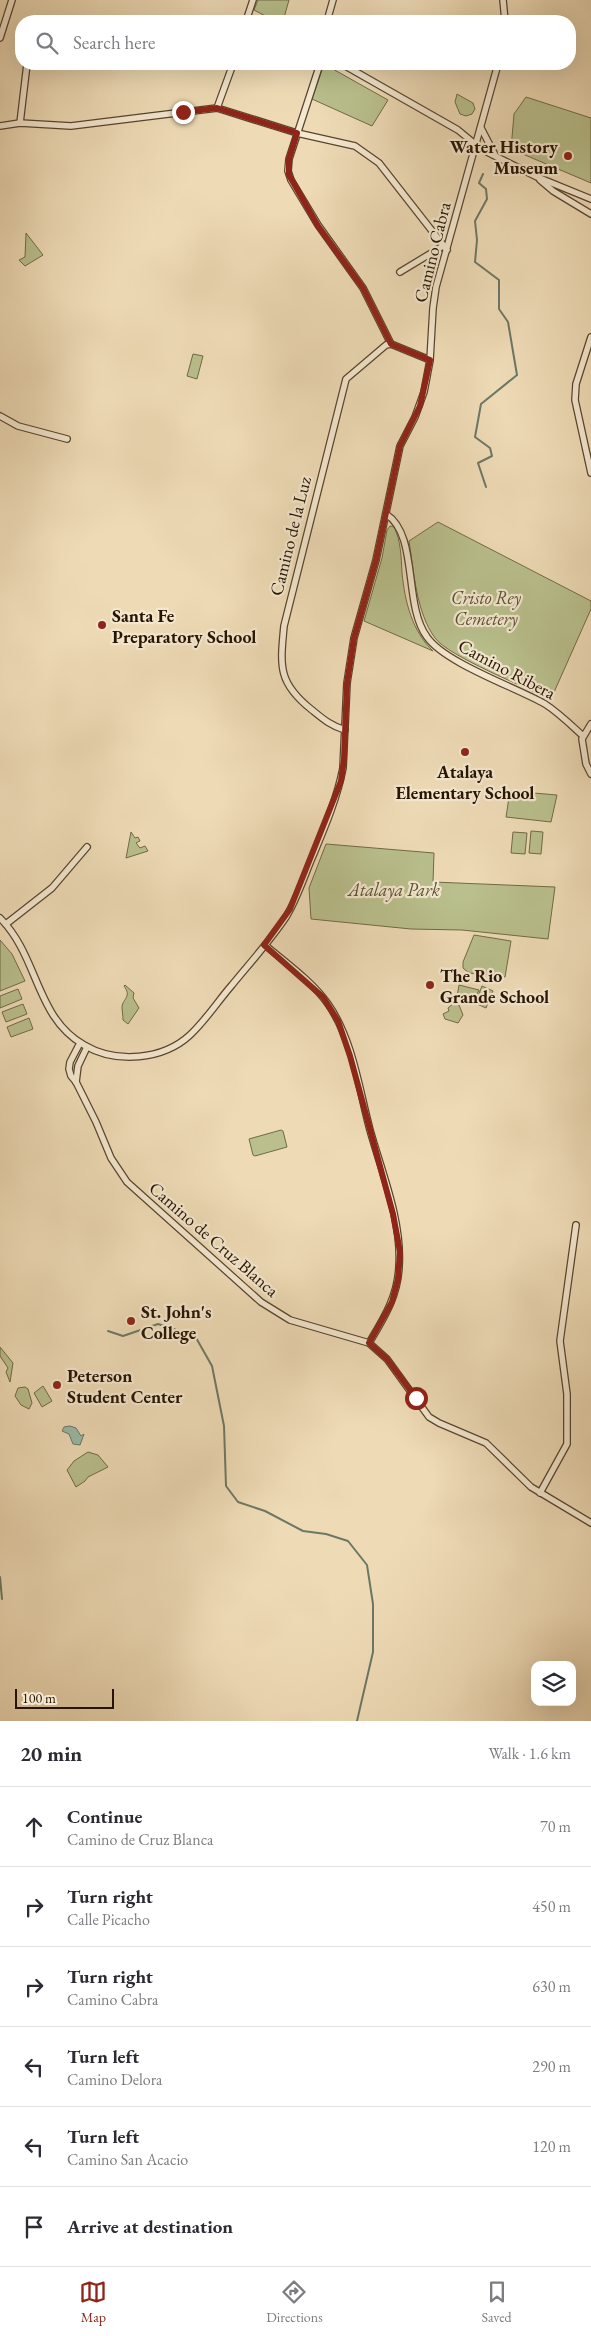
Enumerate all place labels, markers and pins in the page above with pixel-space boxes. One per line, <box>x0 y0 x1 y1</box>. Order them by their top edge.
place label: Water History Museum <box>450 135 558 179</box>
marker: Water History Museum <box>562 150 574 162</box>
place label: Santa Fe Preparatory School <box>112 604 256 648</box>
marker: Santa Fe Preparatory School <box>96 619 108 631</box>
marker: Atalaya Elementary School <box>459 746 471 758</box>
place label: Atalaya Elementary School <box>395 760 535 804</box>
place label: The Rio Grande School <box>440 964 549 1008</box>
marker: The Rio Grande School <box>424 979 436 991</box>
place label: St. John's College <box>141 1300 212 1344</box>
marker: St. John's College <box>125 1315 137 1327</box>
place label: Peterson Student Center <box>67 1364 183 1408</box>
marker: Peterson Student Center <box>51 1379 63 1391</box>

